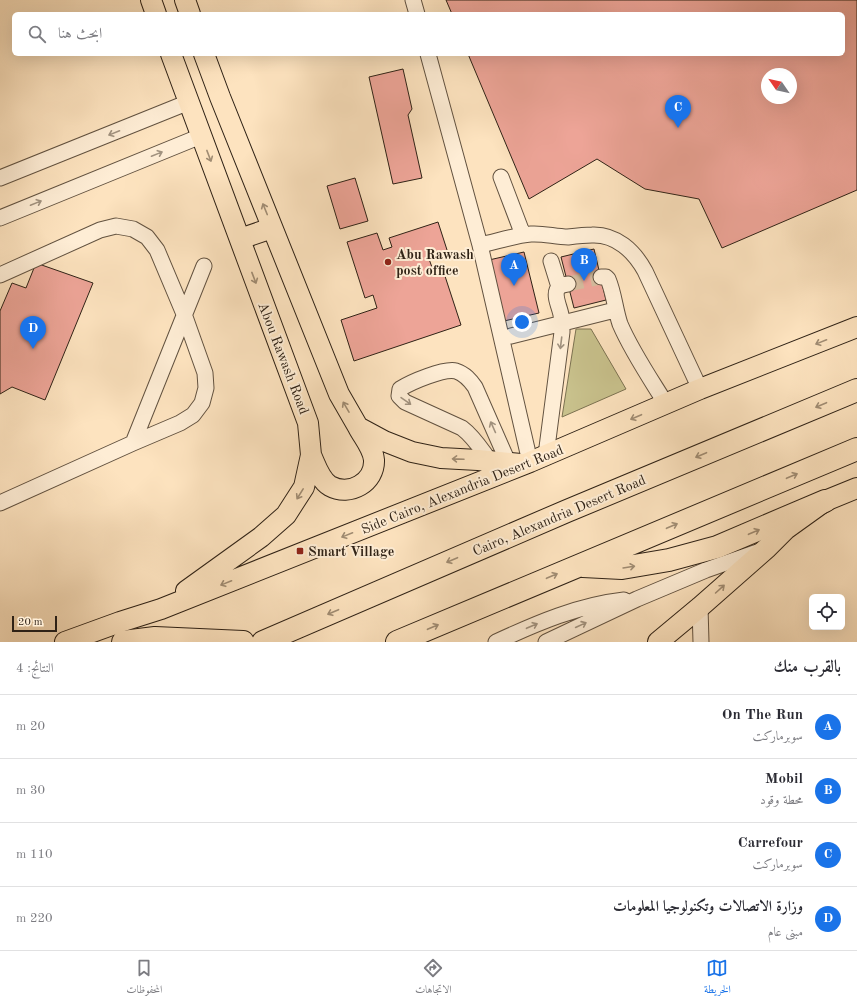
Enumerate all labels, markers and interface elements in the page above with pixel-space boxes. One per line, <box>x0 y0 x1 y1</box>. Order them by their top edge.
search box <box>12 12 845 56</box>
icon: search <box>26 23 48 45</box>
text: ابحث هنا <box>58 27 102 42</box>
north arrow <box>761 68 797 104</box>
pin: C <box>665 95 691 128</box>
one-way arrow <box>108 129 120 137</box>
one-way arrow <box>150 149 162 157</box>
one-way arrow <box>205 150 213 162</box>
one-way arrow <box>30 198 42 206</box>
one-way arrow <box>260 203 268 215</box>
place label: Abu Rawash post office <box>396 248 474 278</box>
pin: B <box>571 248 597 281</box>
pin: A <box>501 253 527 286</box>
marker: Abu Rawash post office <box>383 257 393 267</box>
one-way arrow <box>251 272 259 284</box>
street label: Abou Rawash Road <box>255 300 311 416</box>
your location <box>512 312 532 332</box>
pin: D <box>20 316 46 349</box>
one-way arrow <box>557 336 565 349</box>
one-way arrow <box>815 338 827 346</box>
one-way arrow <box>400 397 411 405</box>
one-way arrow <box>342 401 350 413</box>
one-way arrow <box>815 402 827 409</box>
one-way arrow <box>630 414 642 421</box>
one-way arrow <box>488 421 496 433</box>
street label: Side Cairo, Alexandria Desert Road <box>358 441 566 537</box>
one-way arrow <box>696 452 708 459</box>
one-way arrow <box>452 455 465 463</box>
street label: Cairo, Alexandria Desert Road <box>470 471 648 559</box>
one-way arrow <box>786 471 798 479</box>
one-way arrow <box>295 488 303 500</box>
one-way arrow <box>666 522 678 529</box>
one-way arrow <box>747 527 759 535</box>
one-way arrow <box>341 532 353 539</box>
place label: Smart Village <box>308 545 394 559</box>
marker: Smart Village <box>295 546 305 556</box>
one-way arrow <box>447 557 459 565</box>
one-way arrow <box>622 562 635 570</box>
one-way arrow <box>546 572 558 579</box>
one-way arrow <box>221 580 233 588</box>
one-way arrow <box>714 585 725 594</box>
map controls <box>809 594 845 630</box>
button: locate <box>809 594 845 630</box>
one-way arrow <box>327 608 339 616</box>
scale bar <box>12 614 57 633</box>
text: 20 m <box>18 617 43 628</box>
one-way arrow <box>574 621 586 628</box>
one-way arrow <box>526 622 538 630</box>
one-way arrow <box>426 623 438 630</box>
text: بالقرب منك <box>773 659 841 676</box>
text: النتائج: 4 <box>16 662 54 675</box>
text: On The Run <box>722 708 803 723</box>
text: 20 m <box>16 720 45 733</box>
text: A <box>823 720 833 733</box>
text: سوبرماركت <box>753 730 803 743</box>
text: Mobil <box>765 772 803 787</box>
text: 30 m <box>16 784 45 797</box>
text: B <box>823 784 833 797</box>
text: محطة وقود <box>760 794 803 807</box>
text: Carrefour <box>738 836 803 851</box>
text: 110 m <box>16 848 53 861</box>
text: C <box>824 848 832 861</box>
text: سوبرماركت <box>753 858 803 871</box>
text: وزارة الاتصالات وتكنولوجيا المعلومات <box>613 900 803 915</box>
text: 220 m <box>16 912 53 925</box>
text: D <box>823 912 833 925</box>
text: مبنى عام <box>768 926 803 939</box>
tab: المحفوظات <box>126 957 162 1000</box>
tab: الاتجاهات <box>415 957 452 1000</box>
tab: الخريطة <box>704 957 731 1000</box>

